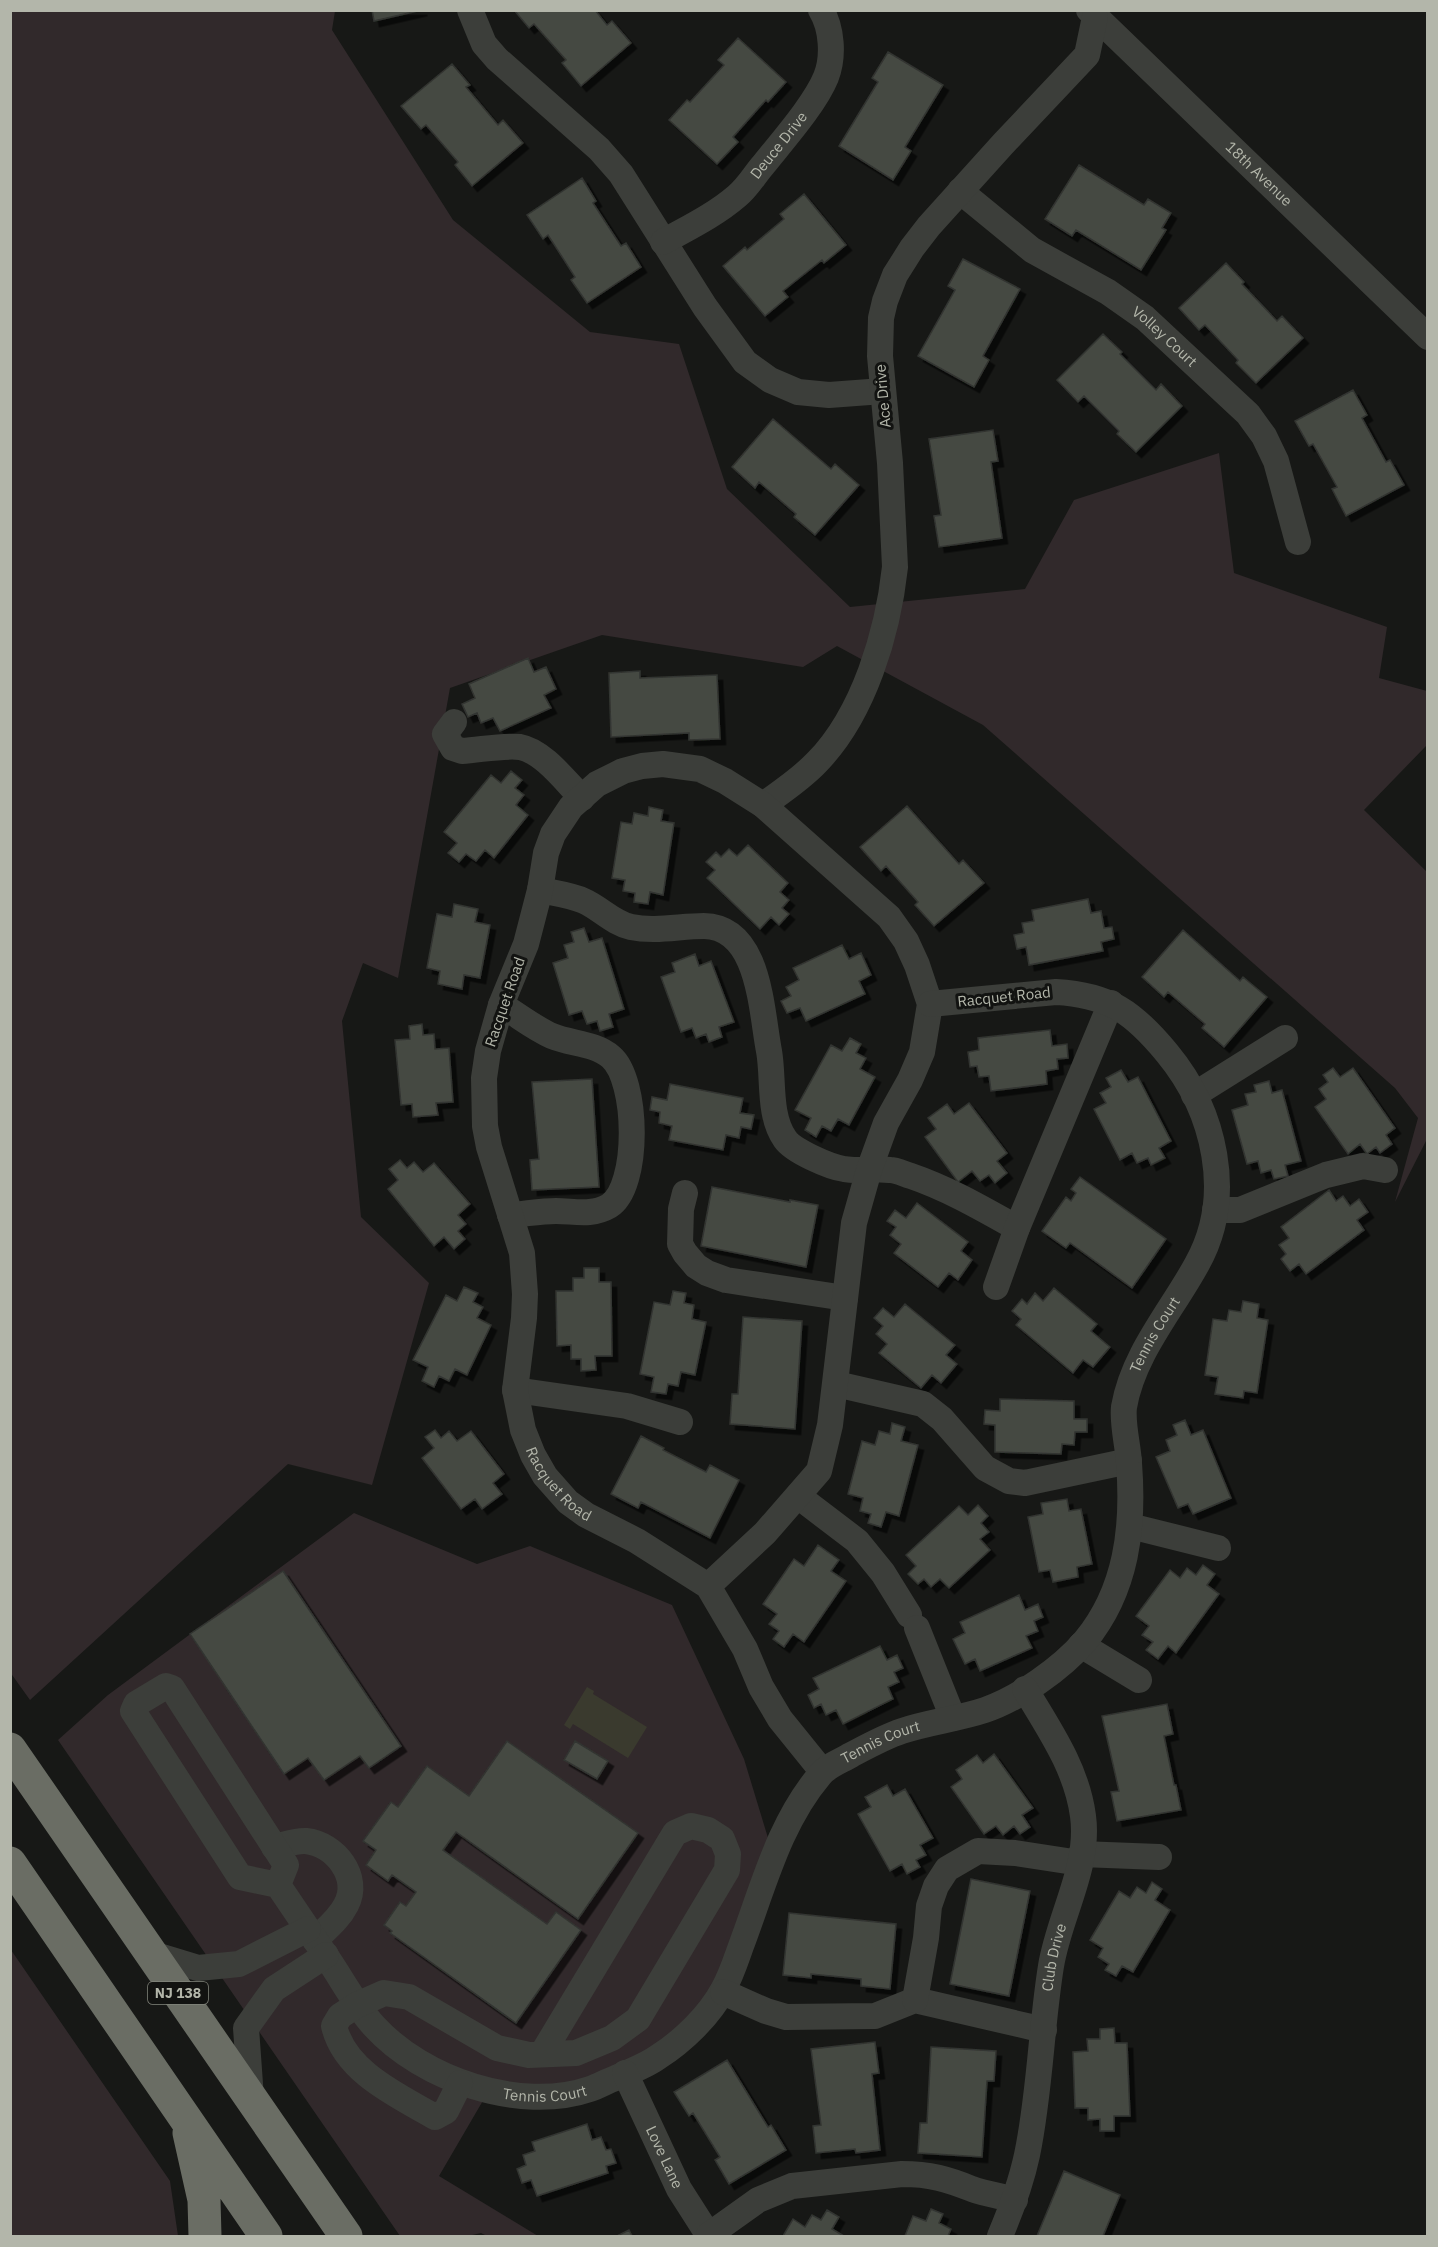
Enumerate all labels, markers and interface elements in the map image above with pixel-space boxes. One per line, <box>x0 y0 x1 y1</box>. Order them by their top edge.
street label: Deuce Drive <box>746 108 811 182</box>
street label: 18th Avenue <box>1222 137 1297 210</box>
street label: Volley Court <box>1128 302 1201 371</box>
street label: Ace Drive <box>870 364 895 429</box>
street label: Racquet Road <box>480 954 529 1049</box>
street label: Racquet Road <box>956 982 1052 1011</box>
street label: Tennis Court <box>1125 1293 1184 1375</box>
street label: Racquet Road <box>522 1444 595 1525</box>
street label: Tennis Court <box>838 1716 922 1768</box>
street label: Club Drive <box>1037 1921 1070 1992</box>
road number: NJ 138 <box>148 1982 208 2004</box>
street label: Tennis Court <box>501 2081 589 2106</box>
street label: Love Lane <box>642 2123 687 2191</box>

